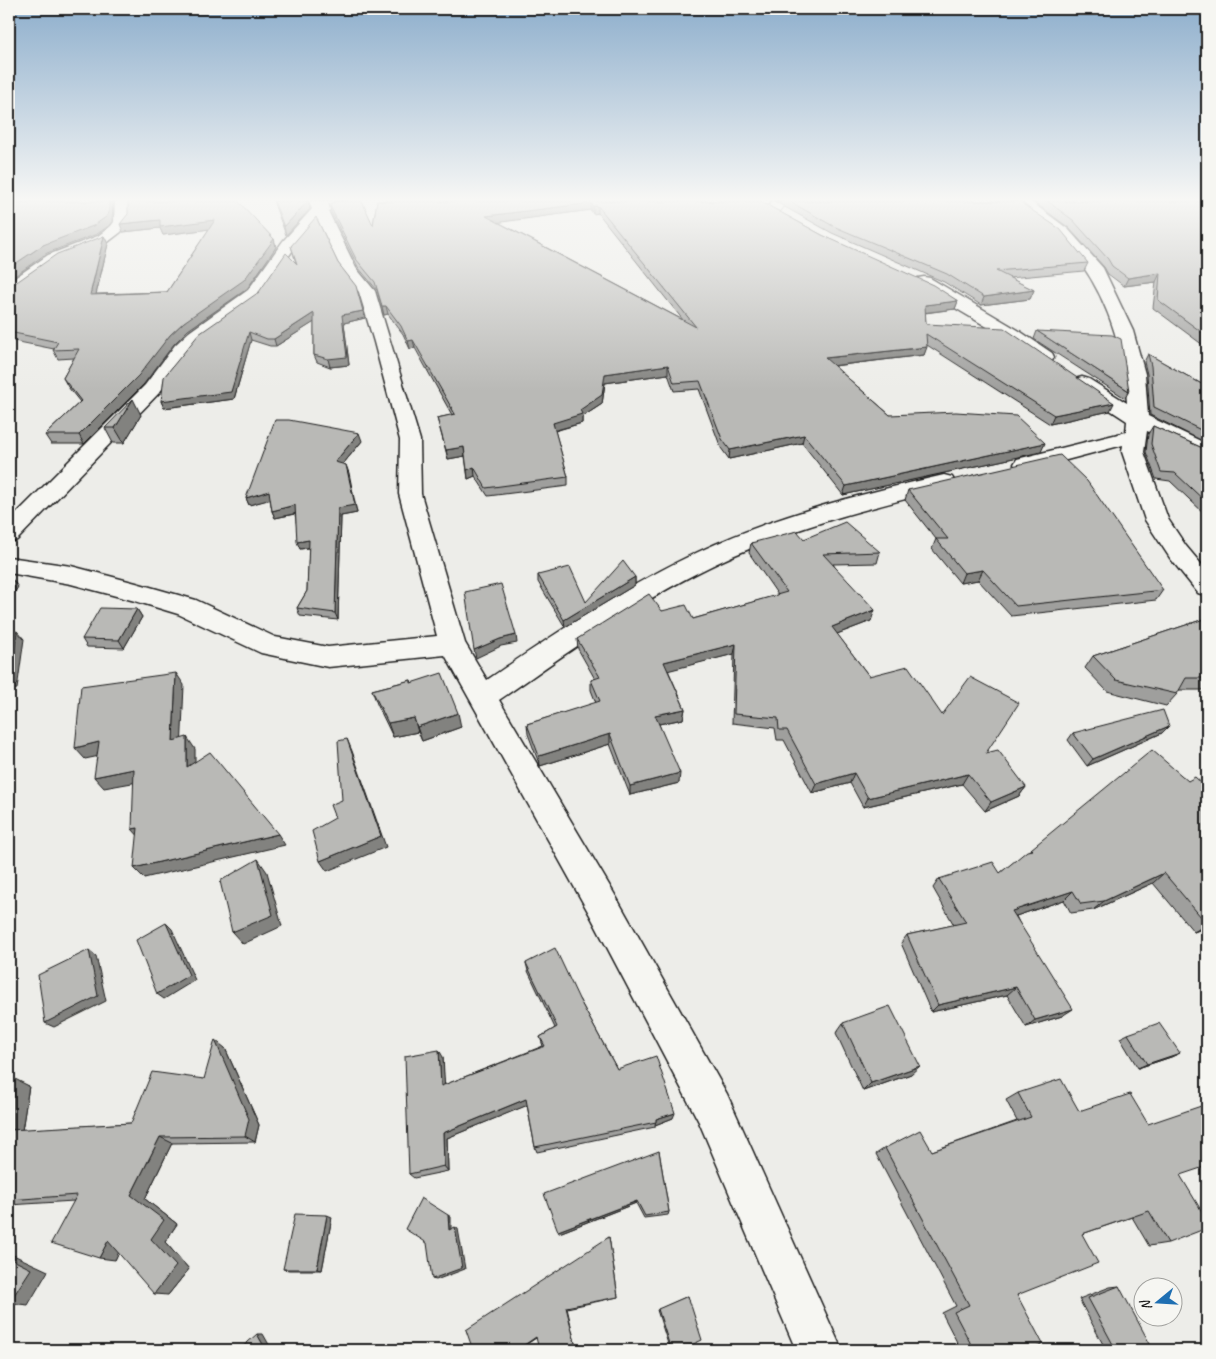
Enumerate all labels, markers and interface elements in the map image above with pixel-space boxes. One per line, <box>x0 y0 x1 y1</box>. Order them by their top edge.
north arrow <box>1134 1276 1184 1326</box>
text: N <box>1136 1297 1156 1313</box>

